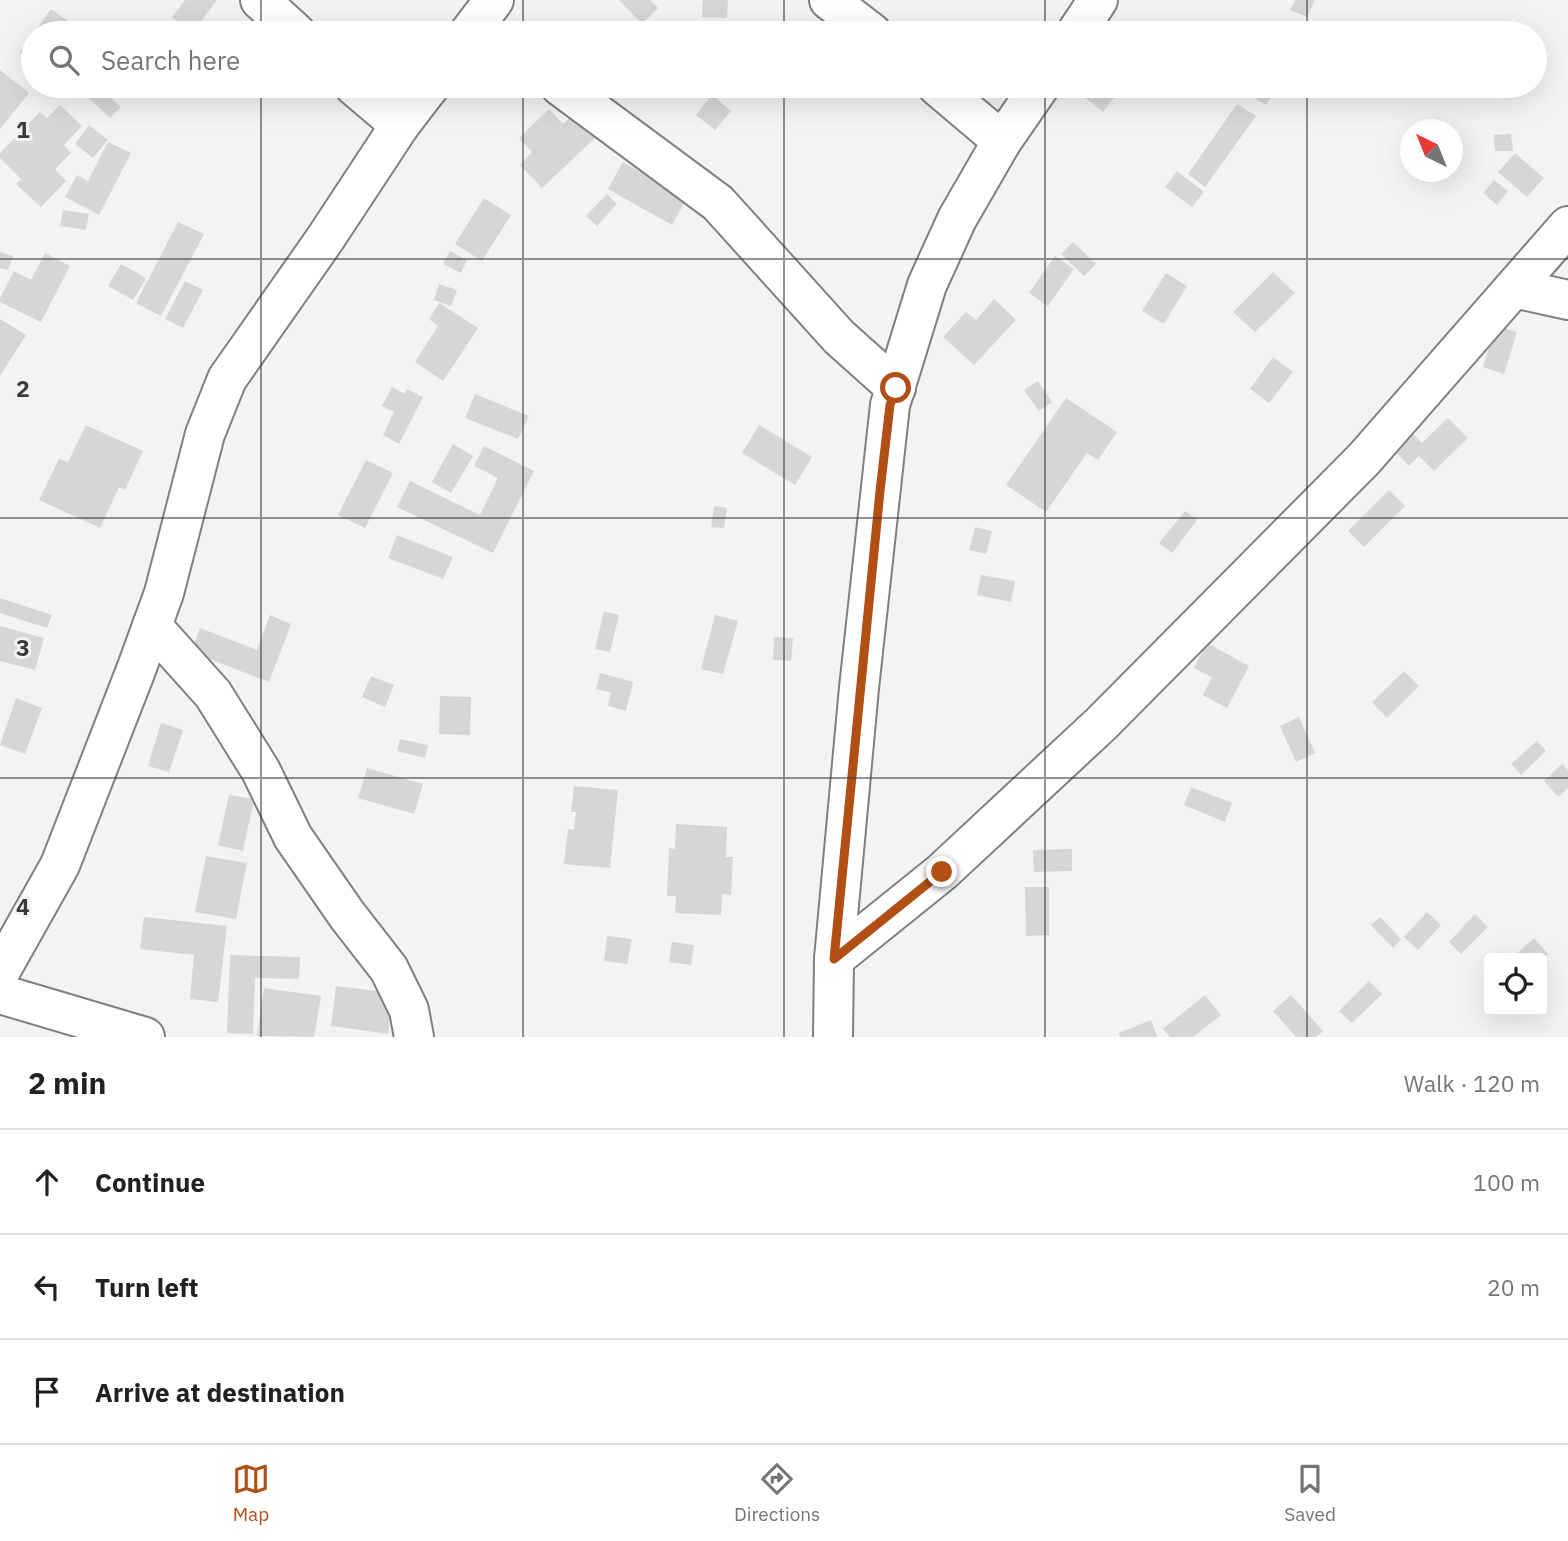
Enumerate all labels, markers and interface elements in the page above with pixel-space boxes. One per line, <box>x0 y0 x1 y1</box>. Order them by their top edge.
search box <box>21 21 1547 98</box>
icon: search <box>45 41 83 79</box>
text: Search here <box>101 43 240 77</box>
text: 1 <box>16 114 30 144</box>
north arrow <box>1400 119 1463 182</box>
route start <box>880 372 911 403</box>
text: 2 <box>16 373 30 403</box>
text: 3 <box>16 632 30 662</box>
route end <box>926 856 957 887</box>
text: 4 <box>16 891 30 921</box>
map controls <box>1484 953 1547 1016</box>
button: locate <box>1484 953 1547 1016</box>
text: 2 min <box>28 1063 106 1102</box>
text: Walk · 120 m <box>1404 1068 1540 1098</box>
icon: ahead <box>28 1163 66 1201</box>
text: Continue <box>95 1165 205 1199</box>
text: 100 m <box>1473 1167 1540 1197</box>
icon: left <box>28 1268 66 1306</box>
text: Turn left <box>95 1270 198 1304</box>
text: 20 m <box>1487 1272 1540 1302</box>
icon: arrive <box>28 1373 66 1411</box>
text: Arrive at destination <box>95 1375 345 1409</box>
tab: Map <box>232 1460 270 1526</box>
tab: Directions <box>734 1460 820 1526</box>
tab: Saved <box>1284 1460 1336 1526</box>

